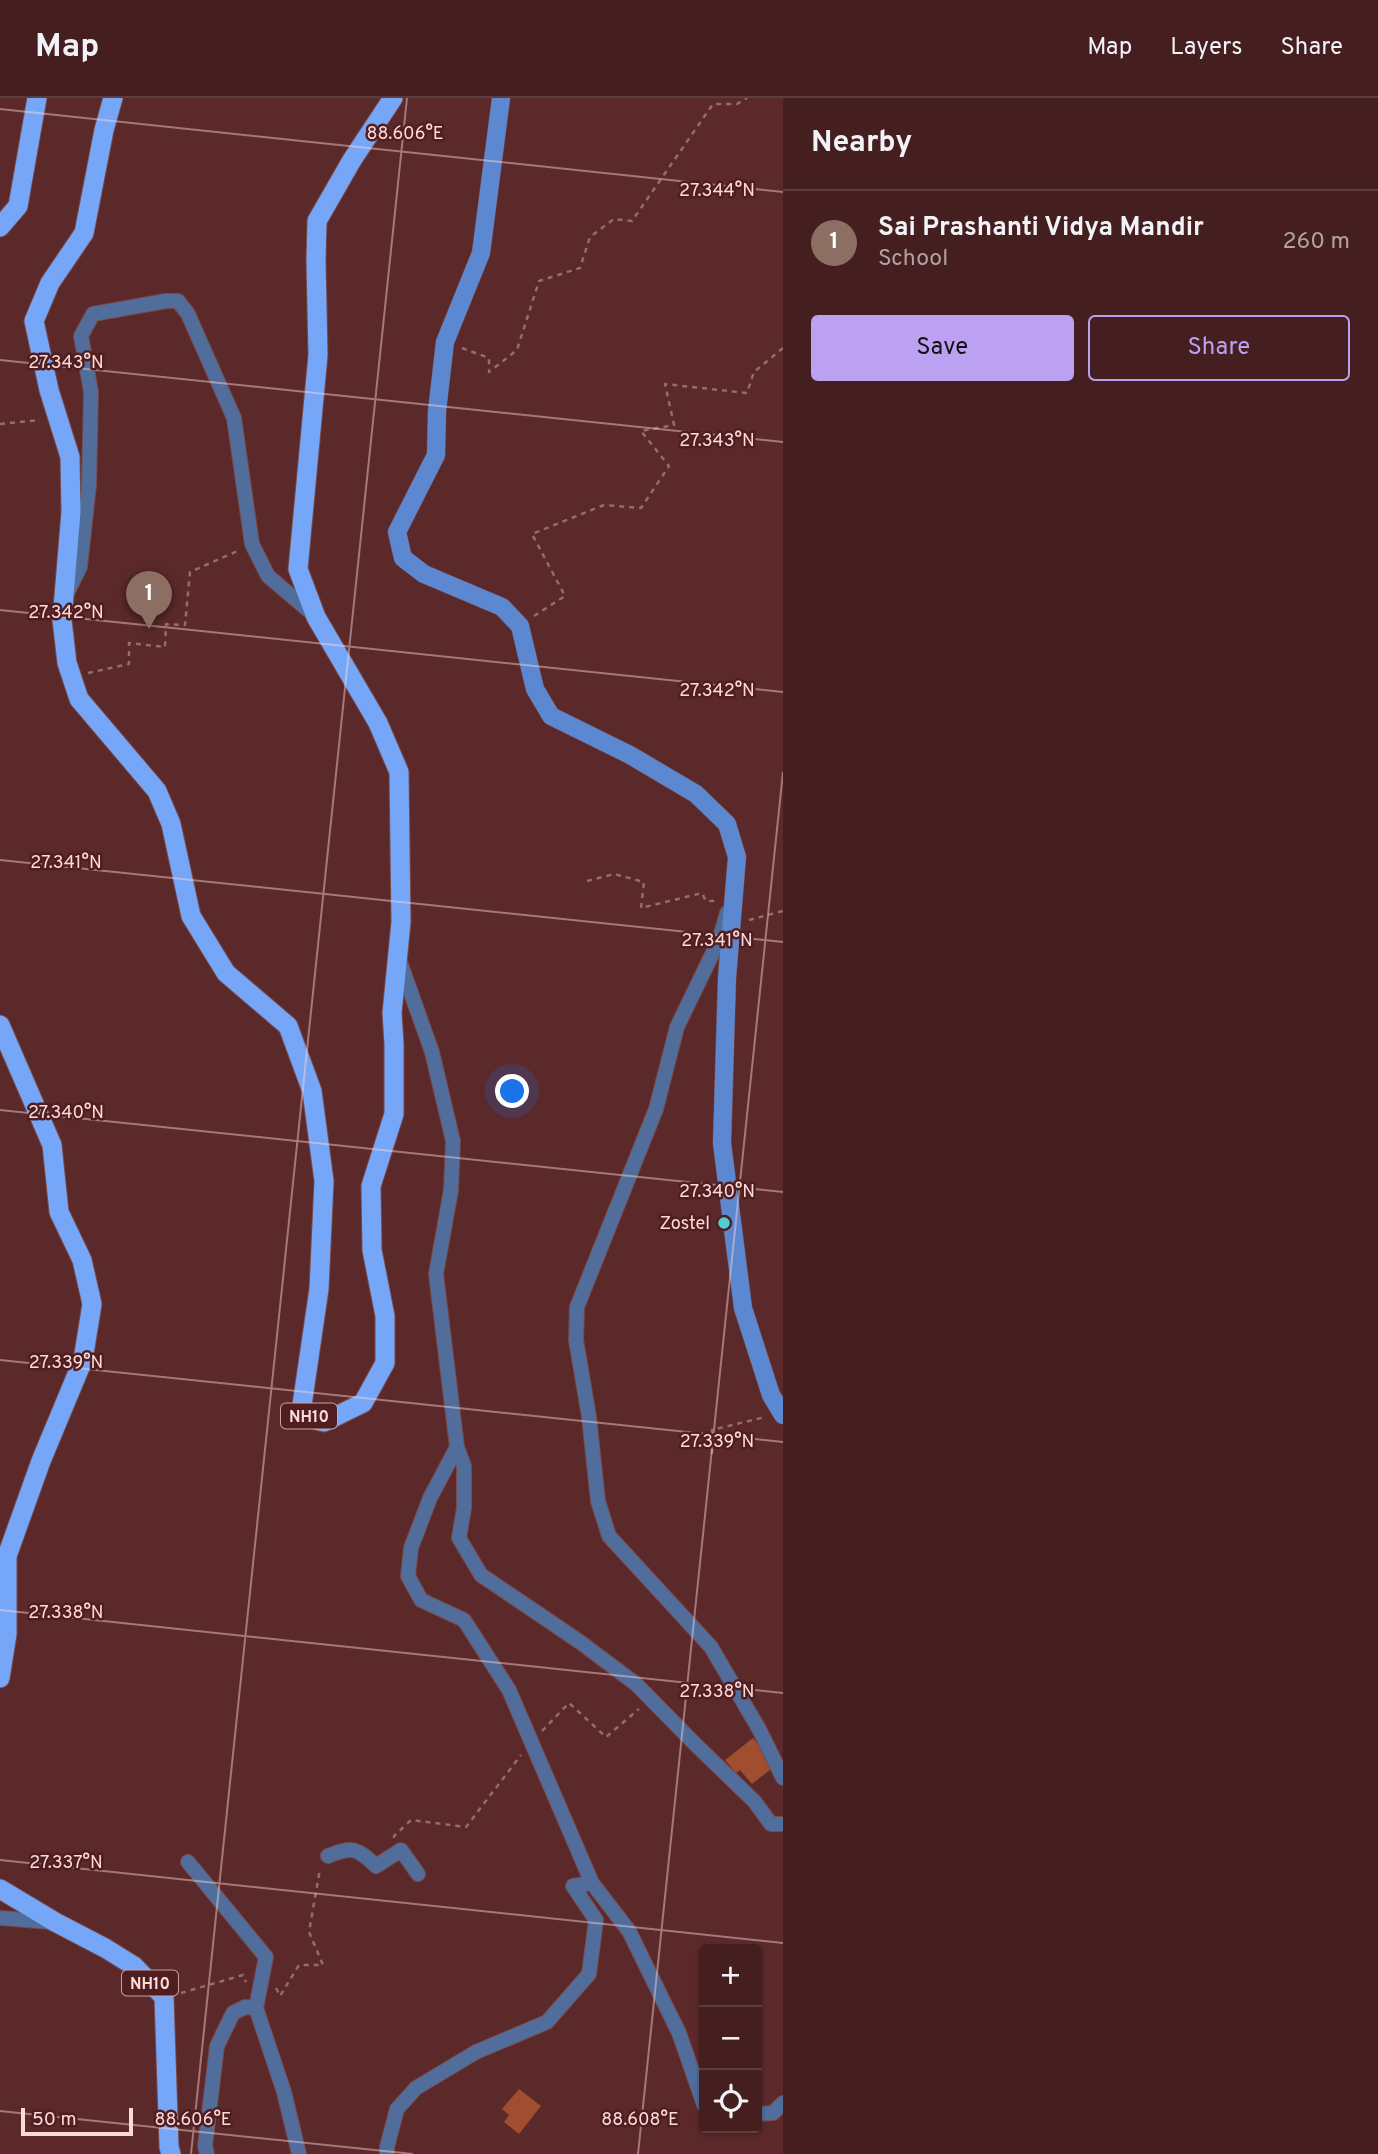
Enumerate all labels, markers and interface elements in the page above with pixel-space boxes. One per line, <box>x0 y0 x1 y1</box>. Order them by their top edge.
text: Map <box>35 27 99 69</box>
text: Map <box>1087 33 1132 63</box>
text: Layers <box>1170 33 1242 63</box>
text: Share <box>1280 33 1343 63</box>
text: 88.606°E <box>366 123 444 146</box>
text: Nearby <box>811 125 912 162</box>
text: 27.344°N <box>679 180 755 203</box>
text: Sai Prashanti Vidya Mandir <box>878 212 1204 245</box>
text: 1 <box>829 228 839 257</box>
text: 260 m <box>1283 228 1350 257</box>
text: School <box>878 245 948 274</box>
button: Save <box>811 315 1074 381</box>
button: Share <box>1088 315 1350 381</box>
text: 27.343°N <box>28 352 104 375</box>
text: 27.343°N <box>679 430 755 453</box>
pin: 1 <box>126 571 172 629</box>
text: 27.342°N <box>28 602 104 625</box>
text: 27.342°N <box>679 680 755 703</box>
text: 27.341°N <box>30 852 102 875</box>
text: 27.341°N <box>681 930 753 953</box>
your location <box>495 1074 529 1108</box>
text: 27.340°N <box>28 1102 104 1125</box>
text: 27.340°N <box>679 1181 755 1204</box>
place label: Zostel <box>660 1213 710 1236</box>
marker: Zostel <box>716 1215 732 1231</box>
text: 27.339°N <box>29 1352 103 1375</box>
road number: NH10 <box>281 1404 337 1428</box>
text: 27.339°N <box>680 1431 754 1454</box>
text: 27.338°N <box>28 1602 104 1625</box>
text: 27.338°N <box>679 1681 755 1704</box>
text: 27.337°N <box>29 1852 103 1875</box>
map controls <box>699 1944 762 2133</box>
button: + <box>699 1944 762 2007</box>
road number: NH10 <box>122 1970 178 1996</box>
button: − <box>699 2007 762 2070</box>
button: locate <box>699 2070 762 2133</box>
scale bar <box>21 2105 133 2137</box>
text: 50 m <box>32 2108 77 2132</box>
text: 88.606°E <box>154 2109 232 2132</box>
text: 88.608°E <box>601 2109 679 2132</box>

